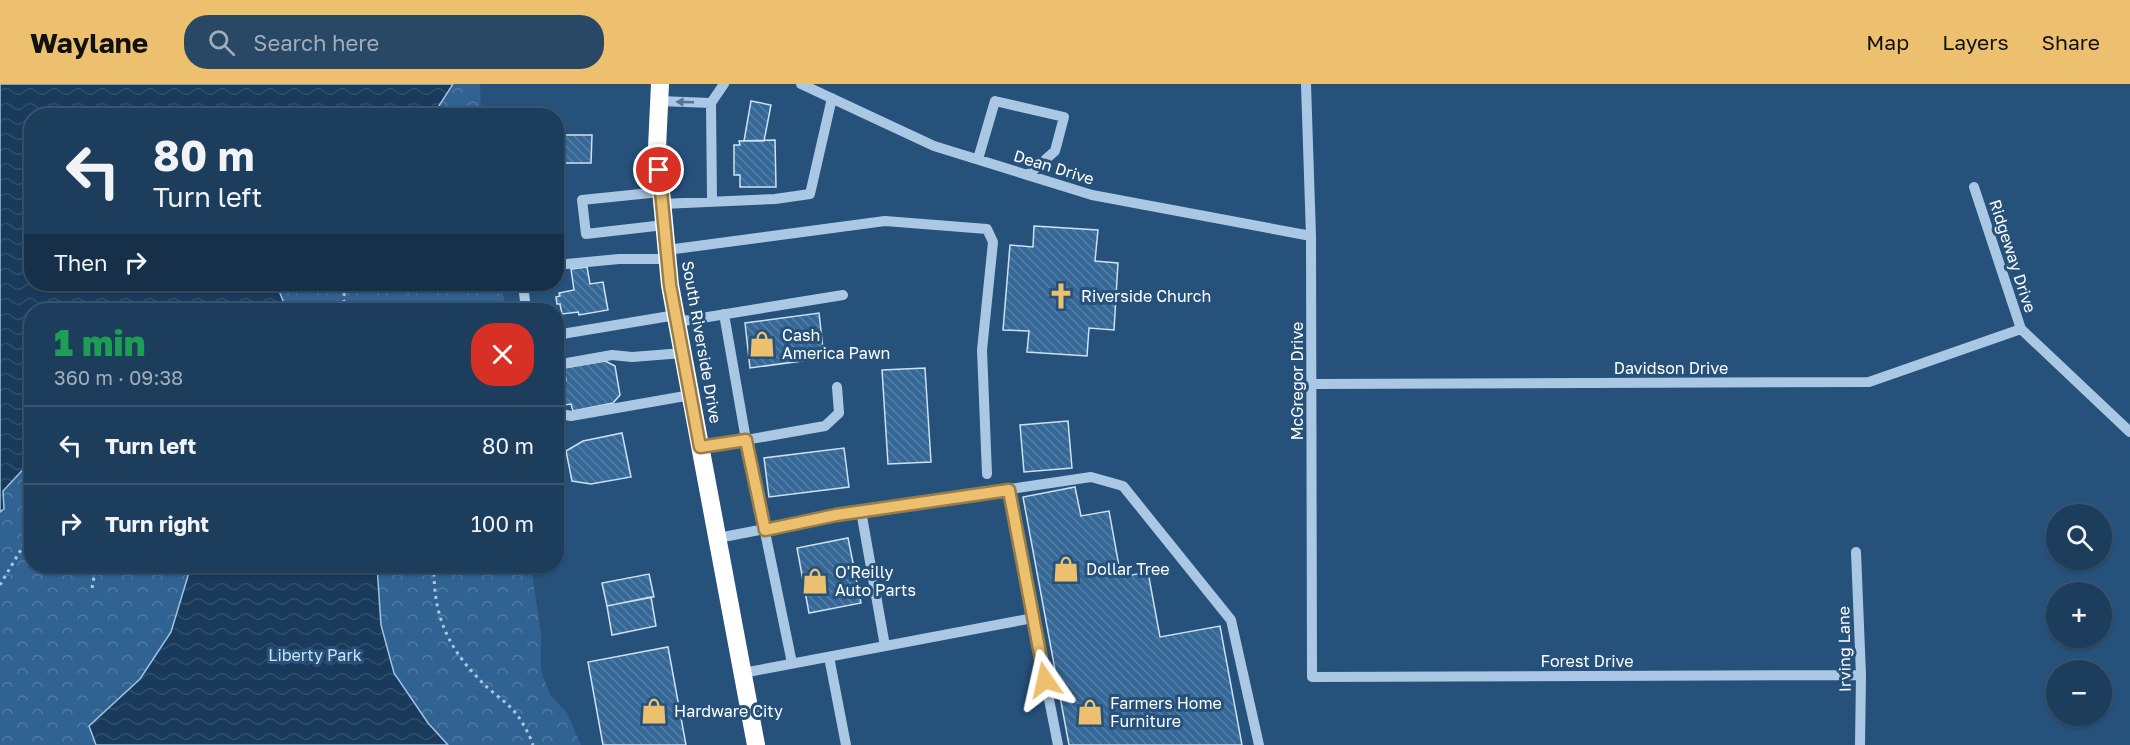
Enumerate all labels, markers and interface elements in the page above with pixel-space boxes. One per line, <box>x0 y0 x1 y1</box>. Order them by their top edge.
search box <box>184 15 604 69</box>
text: Waylane <box>30 26 148 59</box>
icon: search <box>205 26 238 59</box>
text: Search here <box>253 29 379 56</box>
text: Map <box>1866 29 1909 55</box>
text: Layers <box>1942 29 2009 55</box>
text: Share <box>2042 29 2100 55</box>
one-way arrow <box>675 97 694 106</box>
text: 80 m <box>153 130 254 180</box>
icon: left <box>54 132 132 210</box>
pin <box>633 144 684 195</box>
street label: Dean Drive <box>1011 145 1097 189</box>
icon: arrive <box>642 153 675 186</box>
text: Turn left <box>153 181 262 213</box>
street label: Ridgeway Drive <box>1985 197 2041 315</box>
icon: right <box>119 246 152 279</box>
text: Then <box>54 249 107 276</box>
street label: South Riverside Drive <box>678 259 726 425</box>
church icon: Riverside Church <box>1046 281 1076 311</box>
place label: Riverside Church <box>1081 286 1211 306</box>
text: 1 min <box>54 321 145 364</box>
street label: McGregor Drive <box>1287 322 1307 440</box>
button: close <box>471 323 534 386</box>
place label: Cash America Pawn <box>782 325 890 363</box>
shop icon: Cash America Pawn <box>747 329 777 359</box>
street label: Davidson Drive <box>1614 358 1728 378</box>
text: 360 m · 09:38 <box>54 365 183 389</box>
icon: left <box>54 429 87 462</box>
text: Turn left <box>105 432 196 459</box>
text: 80 m <box>482 432 534 459</box>
map controls <box>2046 504 2112 726</box>
button: search <box>2046 504 2112 570</box>
icon: right <box>54 507 87 540</box>
text: Turn right <box>105 510 209 537</box>
text: 100 m <box>471 510 534 537</box>
shop icon: Dollar Tree <box>1051 554 1081 584</box>
place label: Dollar Tree <box>1086 559 1169 579</box>
place label: O'Reilly Auto Parts <box>835 562 916 600</box>
shop icon: O'Reilly Auto Parts <box>800 566 830 596</box>
button: + <box>2046 582 2112 648</box>
street label: Irving Lane <box>1833 606 1855 692</box>
park label: Liberty Park <box>268 645 362 665</box>
position arrow <box>1013 648 1077 712</box>
street label: Forest Drive <box>1541 651 1633 671</box>
button: − <box>2046 660 2112 726</box>
place label: Farmers Home Furniture <box>1110 693 1222 731</box>
shop icon: Hardware City <box>639 696 669 726</box>
shop icon: Farmers Home Furniture <box>1075 697 1105 727</box>
place label: Hardware City <box>674 701 783 721</box>

